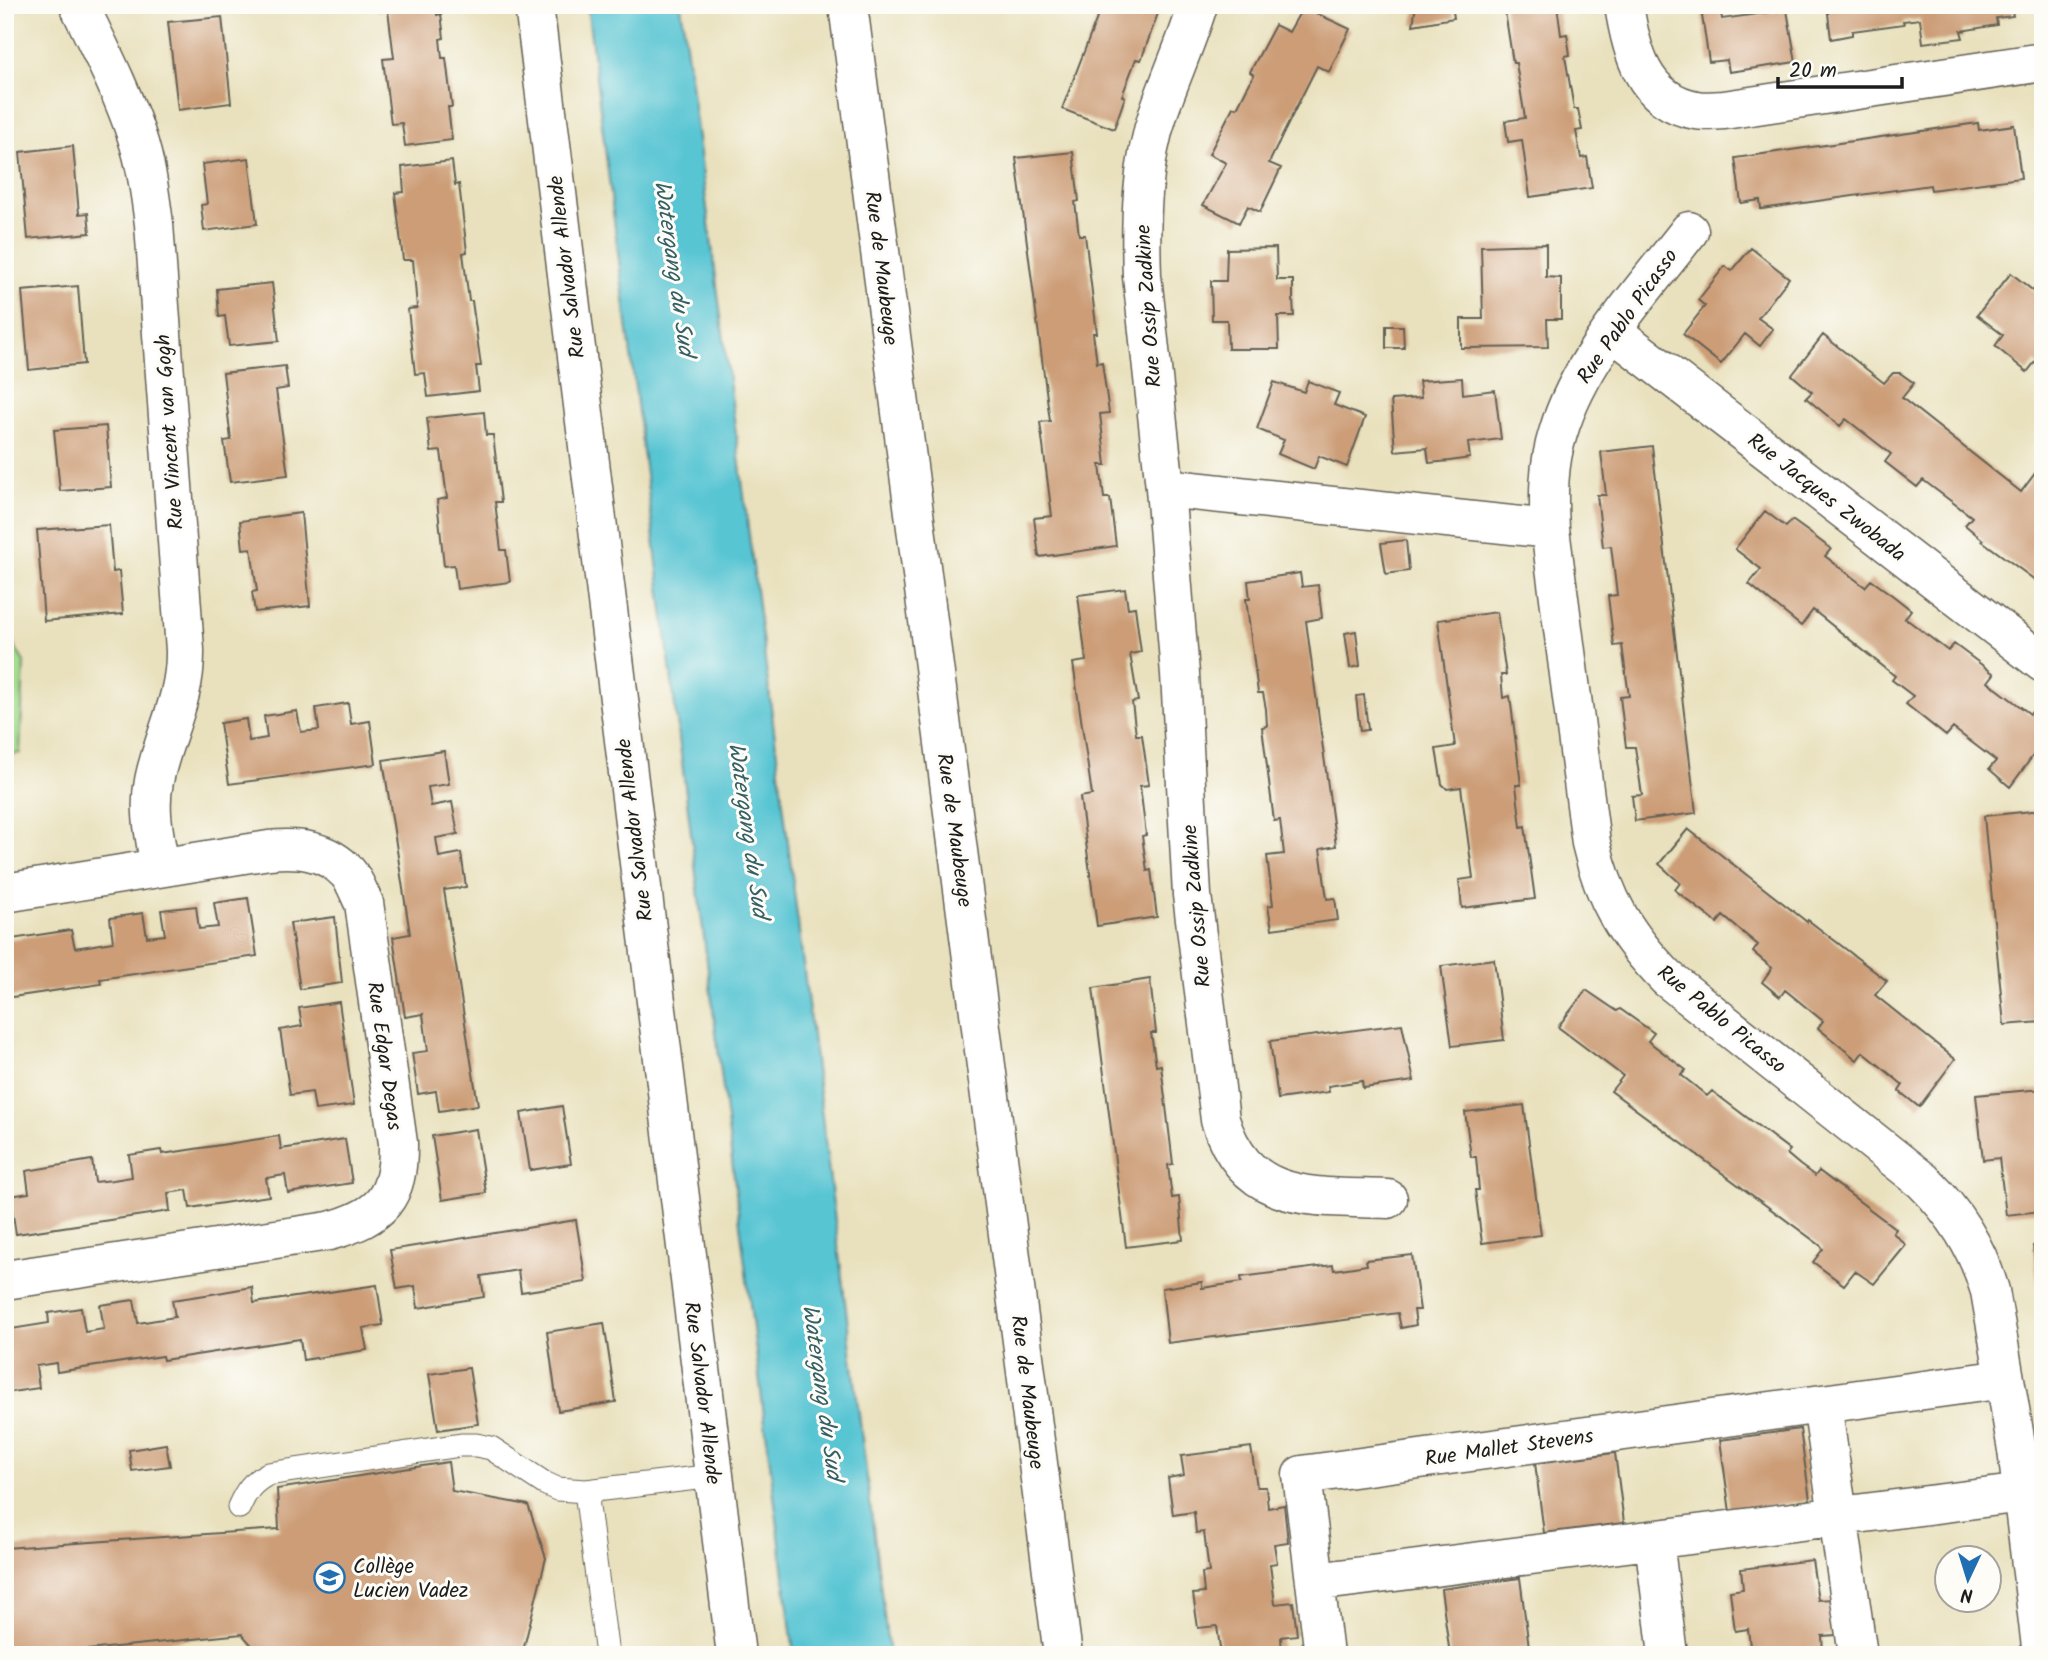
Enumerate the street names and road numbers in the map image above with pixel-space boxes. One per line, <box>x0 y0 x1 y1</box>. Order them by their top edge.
street label: Rue Salvador Allende <box>540 173 595 360</box>
street label: Rue de Maubeuge <box>855 189 906 348</box>
street label: Rue Ossip Zadkine <box>1127 223 1172 388</box>
street label: Rue Pablo Picasso <box>1569 242 1687 391</box>
street label: Rue Vincent van Gogh <box>147 333 194 531</box>
street label: Rue Jacques Zwobada <box>1739 425 1913 571</box>
street label: Rue Salvador Allende <box>608 736 663 923</box>
street label: Rue de Maubeuge <box>926 751 981 910</box>
street label: Rue Ossip Zadkine <box>1174 823 1221 989</box>
street label: Rue Pablo Picasso <box>1649 957 1793 1083</box>
street label: Rue Edgar Degas <box>357 980 410 1133</box>
street label: Rue Salvador Allende <box>674 1300 729 1487</box>
street label: Rue de Maubeuge <box>1001 1313 1052 1472</box>
street label: Rue Mallet Stevens <box>1423 1420 1596 1477</box>

